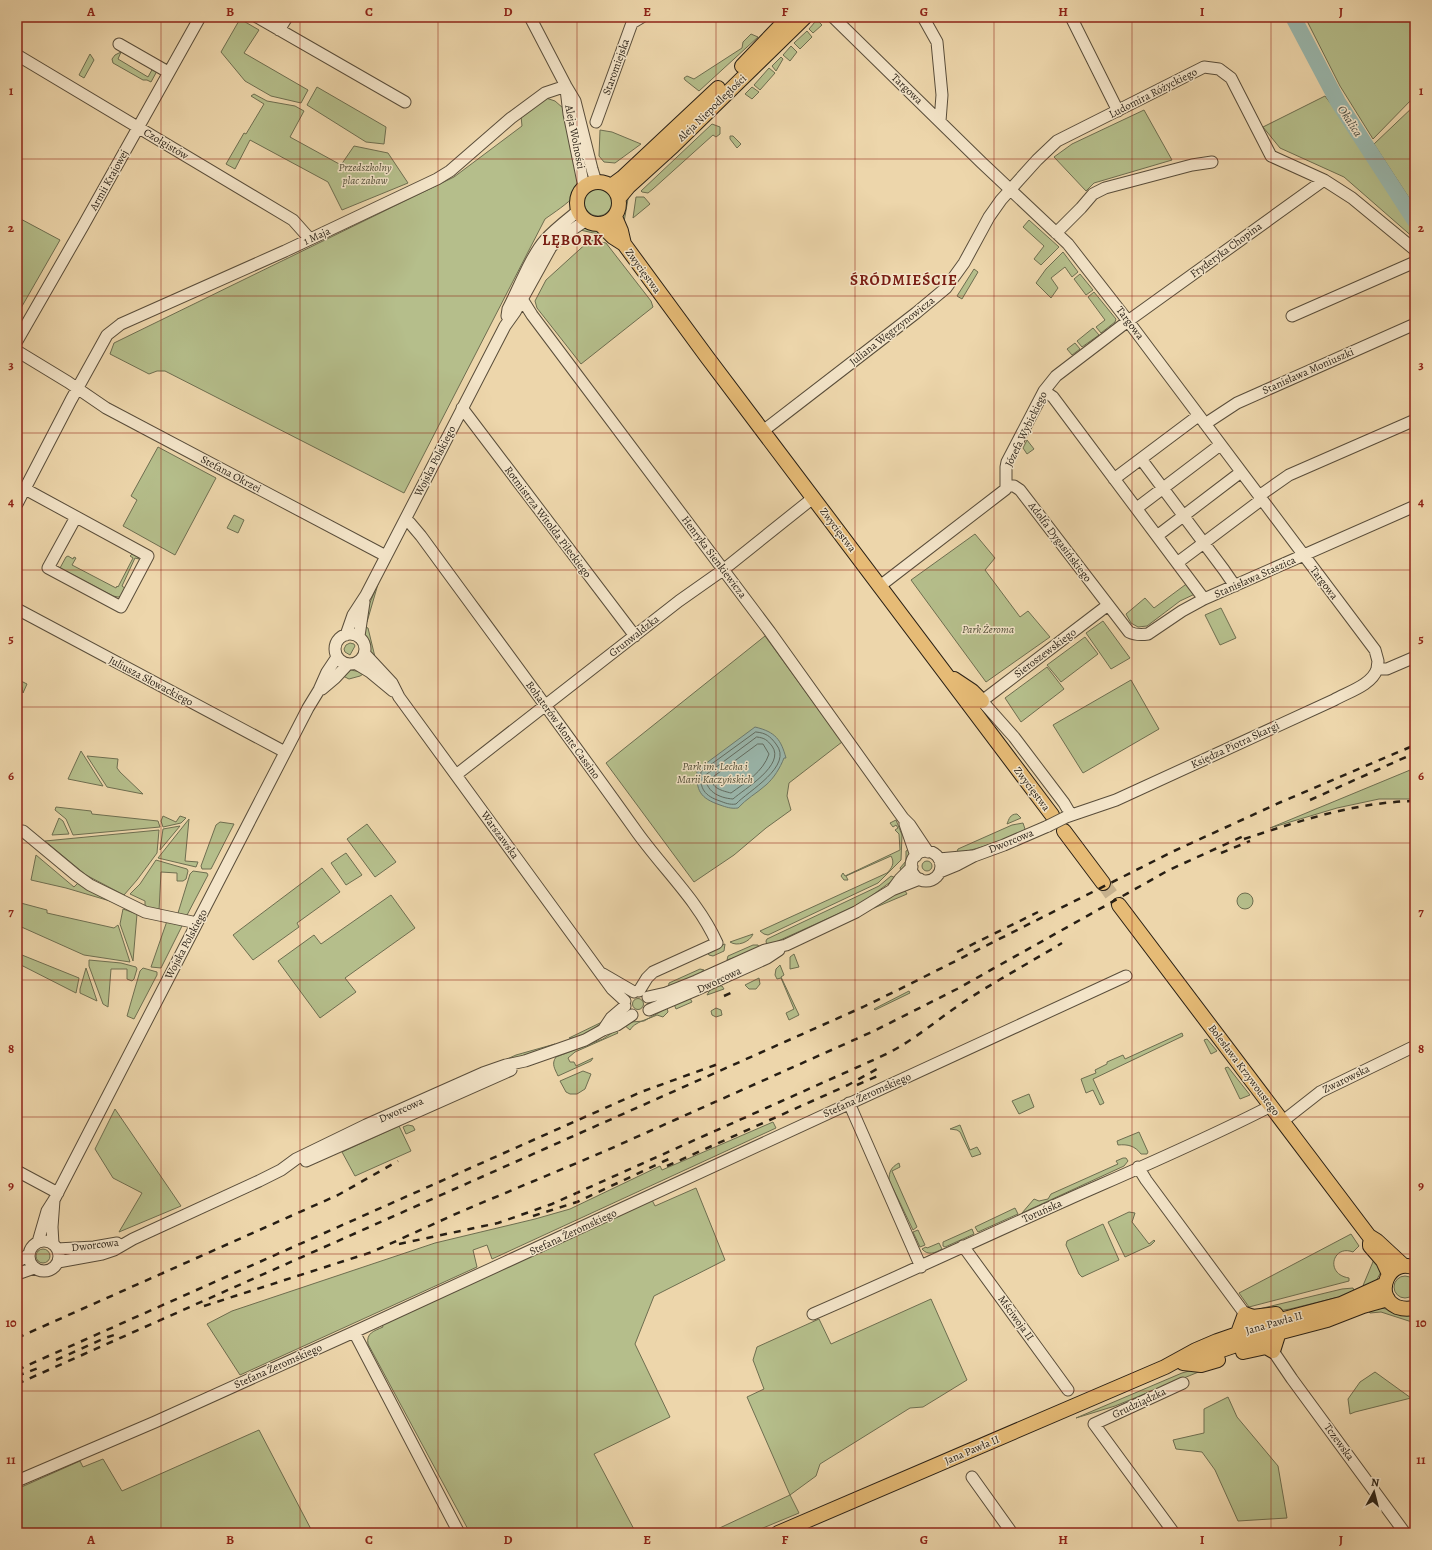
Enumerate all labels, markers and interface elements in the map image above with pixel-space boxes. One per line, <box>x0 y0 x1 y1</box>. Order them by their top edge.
text: A <box>86 3 96 20</box>
text: B <box>226 3 234 20</box>
text: C <box>365 3 373 20</box>
text: D <box>503 3 513 20</box>
text: E <box>643 3 651 20</box>
text: F <box>782 3 789 20</box>
text: G <box>920 3 928 20</box>
text: H <box>1058 3 1068 20</box>
text: I <box>1200 3 1205 20</box>
text: J <box>1339 3 1343 20</box>
street label: Staromiejska <box>599 36 633 97</box>
street label: Ludomira Różyckiego <box>1106 64 1200 122</box>
street label: Targowa <box>888 70 927 108</box>
street label: Aleja Niepodległości <box>674 71 750 146</box>
text: 1 <box>9 82 14 99</box>
text: 1 <box>1419 82 1424 99</box>
water label: Okalica <box>1334 102 1366 140</box>
street label: Aleja Wolności <box>561 103 589 170</box>
street label: Czołgistów <box>141 125 191 163</box>
street label: Armii Krajowej <box>86 147 132 214</box>
park label: Przedszkolny plac zabaw <box>339 160 392 188</box>
street label: Fryderyka Chopina <box>1187 218 1266 281</box>
text: 2 <box>8 219 15 236</box>
text: 2 <box>1418 219 1425 236</box>
street label: 1 Maja <box>301 223 334 249</box>
district label: LĘBORK <box>542 230 604 250</box>
street label: Zwycięstwa <box>622 246 665 297</box>
district label: ŚRÓDMIEŚCIE <box>850 270 958 290</box>
street label: Juliana Węgrzynowicza <box>846 292 938 369</box>
street label: Targowa <box>1112 303 1148 344</box>
street label: Stanisława Moniuszki <box>1260 344 1356 398</box>
text: 3 <box>8 356 14 373</box>
text: 3 <box>1418 356 1424 373</box>
street label: Józefa Wybickiego <box>1001 388 1051 469</box>
street label: Wojska Polskiego <box>410 423 459 500</box>
street label: Stefana Okrzei <box>198 452 264 496</box>
street label: Rotmistrza Witolda Pileckiego <box>501 463 595 581</box>
text: 4 <box>8 493 14 510</box>
text: 4 <box>1418 493 1424 510</box>
street label: Adolfa Dygasińskiego <box>1024 498 1095 586</box>
street label: Zwycięstwa <box>816 505 860 556</box>
street label: Henryka Sienkiewicza <box>678 513 751 602</box>
street label: Stanisława Staszica <box>1212 552 1299 602</box>
street label: Targowa <box>1306 563 1342 604</box>
street label: Grunwaldzka <box>606 611 663 660</box>
park label: Park Żeroma <box>962 622 1014 637</box>
street label: Sieroszewskiego <box>1011 624 1080 681</box>
text: 5 <box>8 630 14 647</box>
text: 5 <box>1418 630 1424 647</box>
street label: Juliusza Słowackiego <box>106 652 196 710</box>
street label: Bohaterów Monte Cassino <box>522 678 604 782</box>
street label: Księdza Piotra Skargi <box>1188 718 1282 772</box>
park label: Park im. Lecha i Marii Kaczyńskich <box>677 759 753 787</box>
street label: Zwycięstwa <box>1010 764 1054 815</box>
text: 6 <box>8 767 14 784</box>
text: 6 <box>1418 767 1424 784</box>
street label: Warszawska <box>477 807 523 863</box>
street label: Dworcowa <box>986 825 1037 857</box>
text: 7 <box>8 903 14 920</box>
text: 7 <box>1418 903 1424 920</box>
street label: Wojska Polskiego <box>161 906 211 982</box>
street label: Dworcowa <box>694 963 744 997</box>
street label: Bolesława Krzywoustego <box>1205 1021 1284 1119</box>
text: 8 <box>8 1040 14 1057</box>
text: 8 <box>1418 1040 1424 1057</box>
street label: Zwarowska <box>1320 1061 1373 1097</box>
street label: Stefana Żeromskiego <box>821 1069 914 1121</box>
street label: Dworcowa <box>376 1093 427 1127</box>
text: 9 <box>8 1177 14 1194</box>
text: 9 <box>1418 1177 1424 1194</box>
street label: Toruńska <box>1020 1195 1065 1226</box>
street label: Stefana Żeromskiego <box>527 1205 620 1259</box>
street label: Dworcowa <box>71 1235 120 1255</box>
street label: Mściwoja II <box>994 1292 1038 1344</box>
street label: Jana Pawła II <box>1244 1308 1304 1338</box>
text: 10 <box>5 1314 17 1331</box>
text: 10 <box>1415 1314 1427 1331</box>
street label: Stefana Żeromskiego <box>232 1340 325 1392</box>
street label: Grudziądzka <box>1110 1384 1169 1422</box>
street label: Tczewska <box>1320 1420 1358 1464</box>
street label: Jana Pawła II <box>942 1432 1002 1468</box>
text: 11 <box>6 1451 16 1468</box>
text: 11 <box>1416 1451 1426 1468</box>
north arrow <box>1354 1472 1394 1512</box>
text: N <box>1370 1475 1380 1491</box>
text: A <box>86 1531 96 1548</box>
text: B <box>226 1531 234 1548</box>
text: C <box>365 1531 373 1548</box>
text: D <box>503 1531 513 1548</box>
text: E <box>643 1531 651 1548</box>
text: F <box>782 1531 789 1548</box>
text: G <box>920 1531 928 1548</box>
text: H <box>1058 1531 1068 1548</box>
text: I <box>1200 1531 1205 1548</box>
text: J <box>1339 1531 1343 1548</box>

